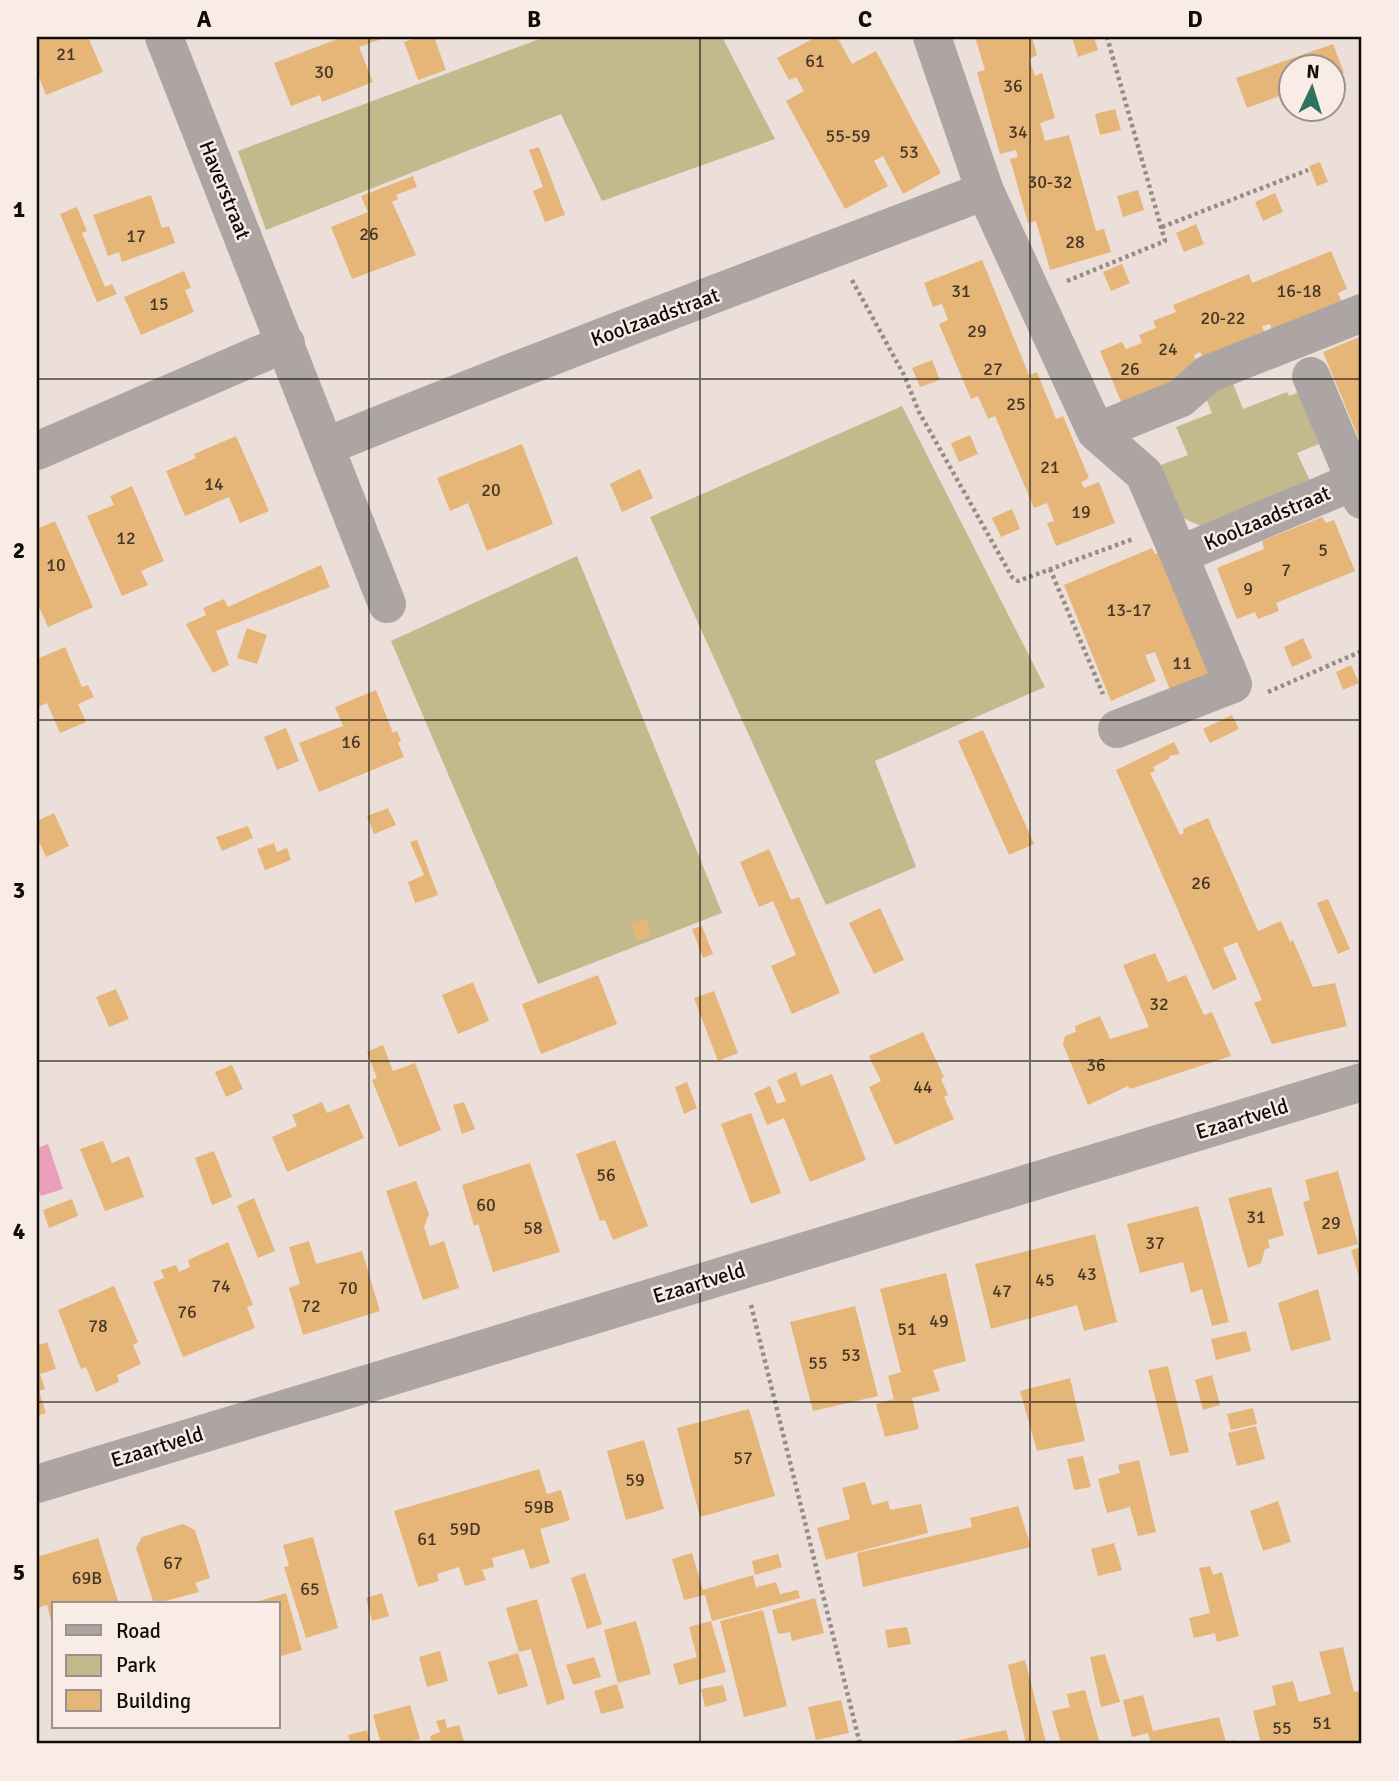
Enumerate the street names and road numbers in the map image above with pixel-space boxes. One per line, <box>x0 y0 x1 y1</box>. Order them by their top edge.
street label: Haverstraat <box>193 137 257 243</box>
street label: Koolzaadstraat <box>587 282 723 352</box>
street label: Koolzaadstraat <box>1200 480 1334 556</box>
street label: Ezaartveld <box>1193 1093 1291 1145</box>
street label: Ezaartveld <box>650 1257 748 1309</box>
street label: Ezaartveld <box>108 1421 206 1473</box>

